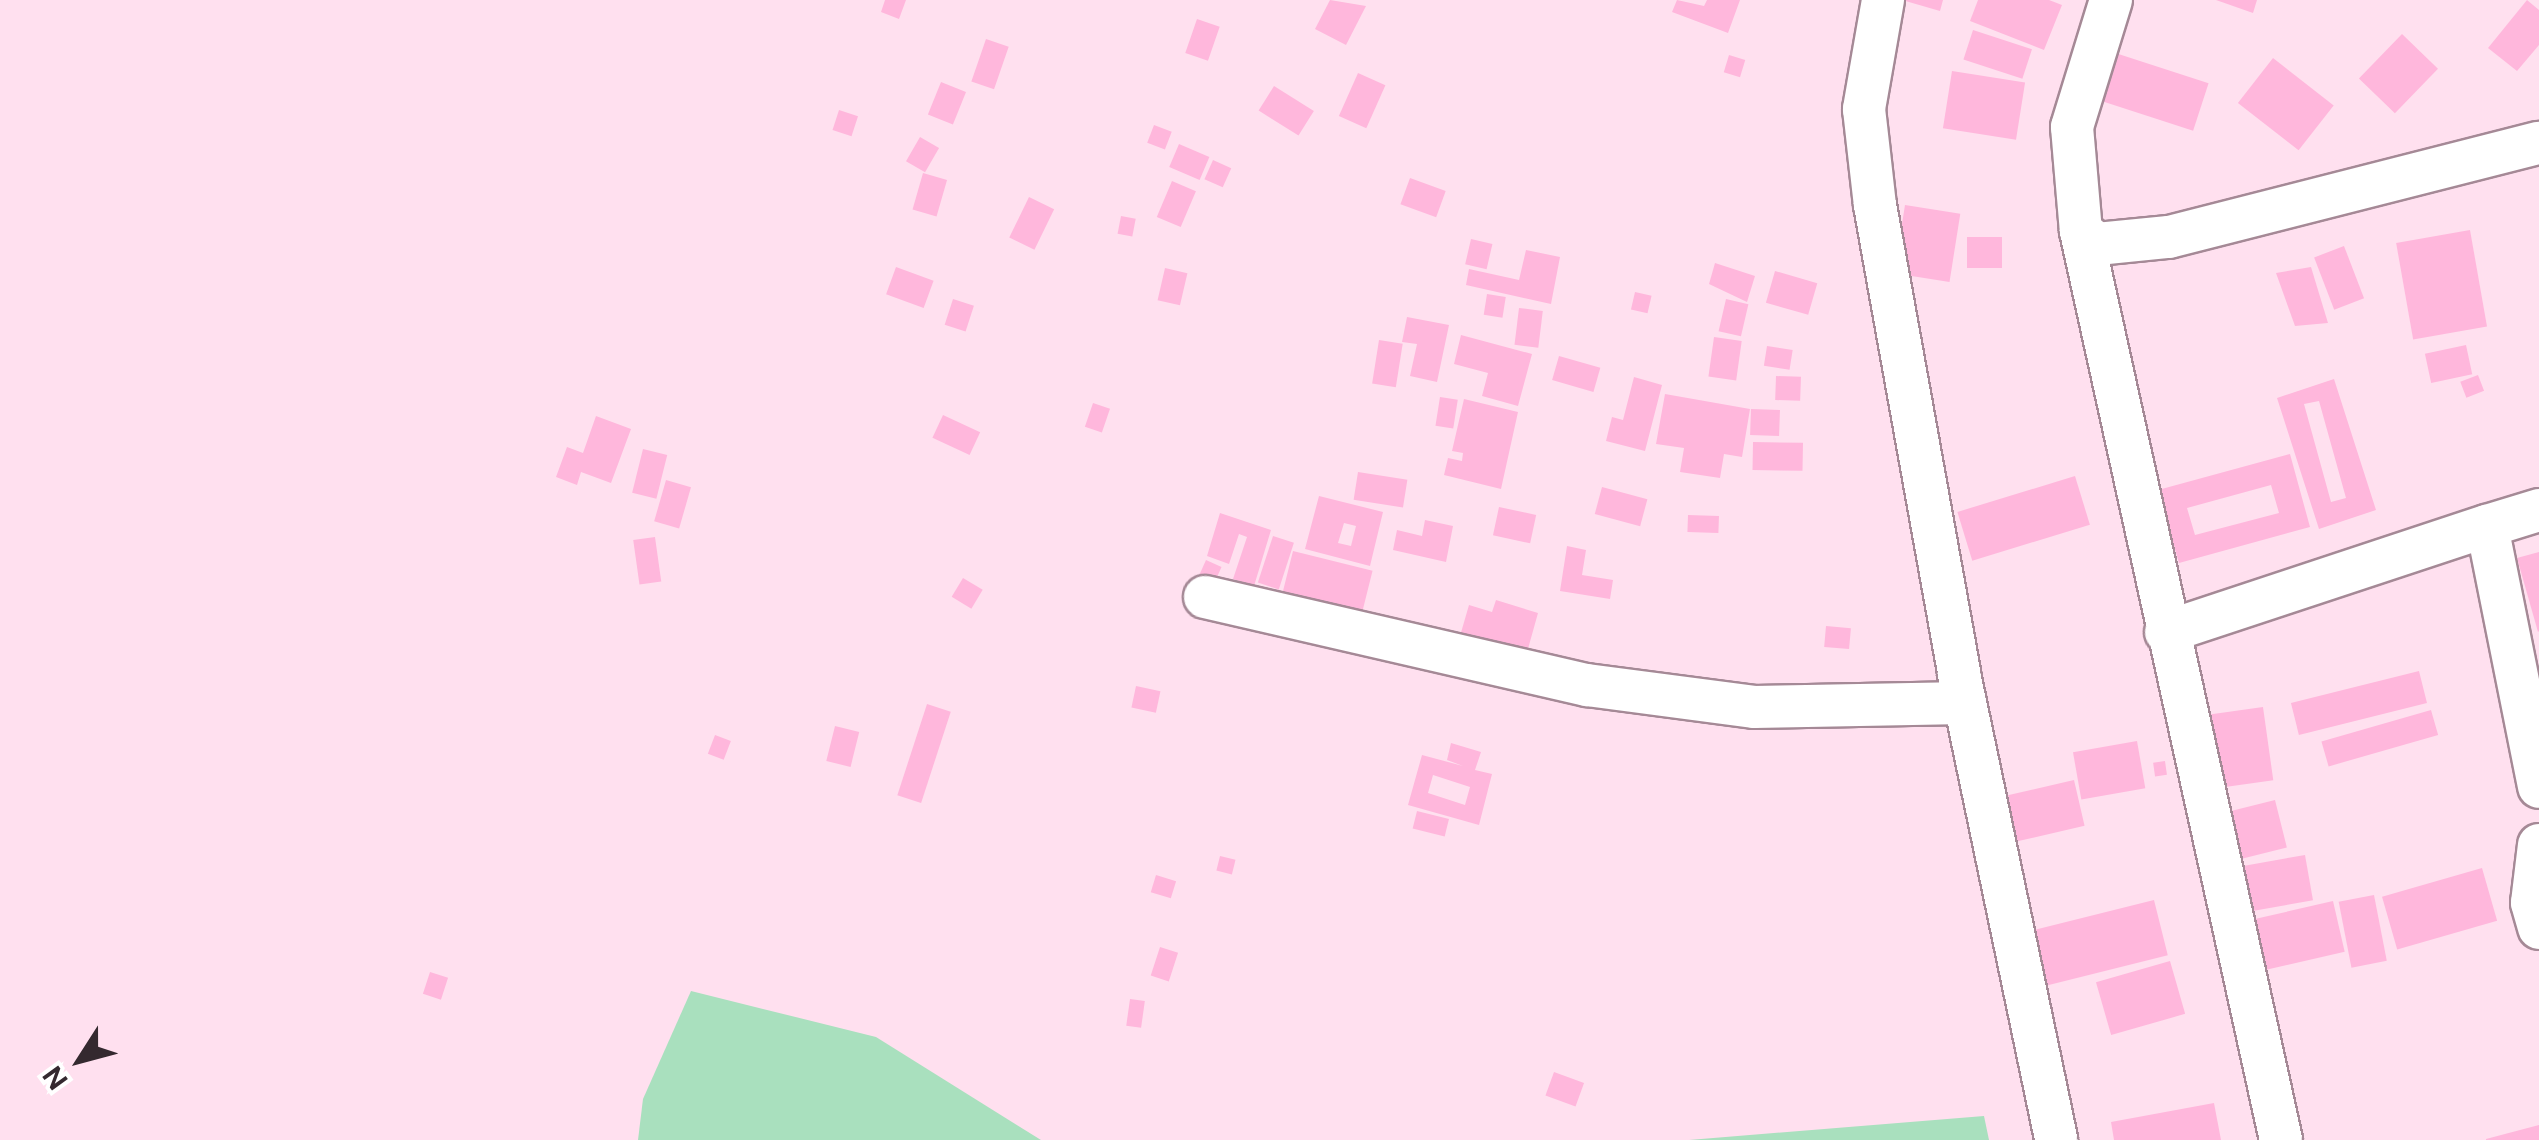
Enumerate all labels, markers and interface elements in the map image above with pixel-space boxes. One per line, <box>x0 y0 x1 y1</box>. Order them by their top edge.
north arrow <box>30 1010 130 1110</box>
text: N <box>34 1059 76 1097</box>

